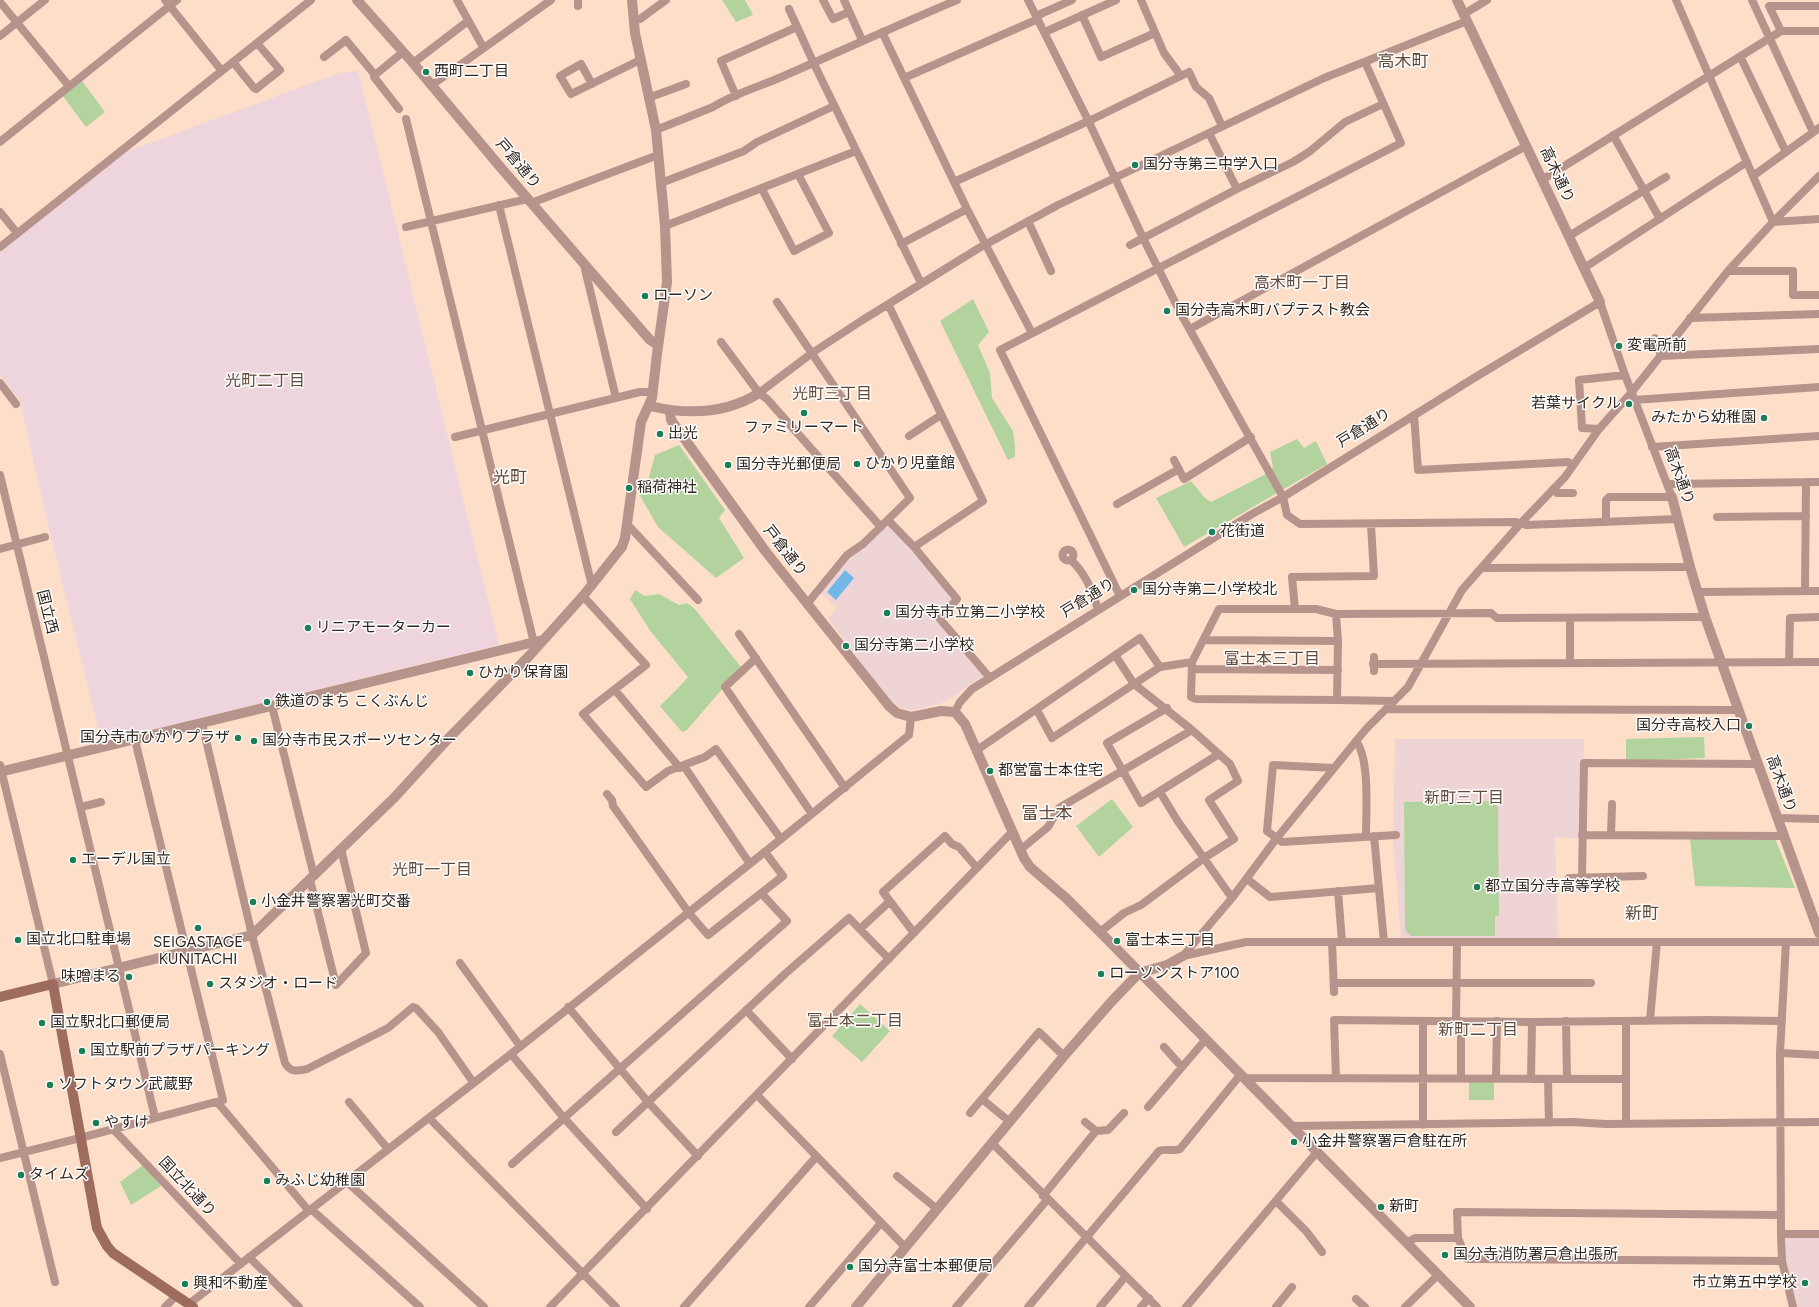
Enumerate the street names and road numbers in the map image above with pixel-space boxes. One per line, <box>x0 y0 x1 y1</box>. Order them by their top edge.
street label: 戸倉通り <box>492 135 544 193</box>
street label: 高木通り <box>1536 144 1578 206</box>
street label: 戸倉通り <box>1334 404 1394 452</box>
street label: 高木通り <box>1660 445 1698 507</box>
street label: 戸倉通り <box>759 522 811 580</box>
street label: 戸倉通り <box>1058 574 1118 622</box>
street label: 国立西 <box>33 588 61 636</box>
street label: 高木通り <box>1762 753 1800 815</box>
street label: 国立北通り <box>155 1153 219 1221</box>

